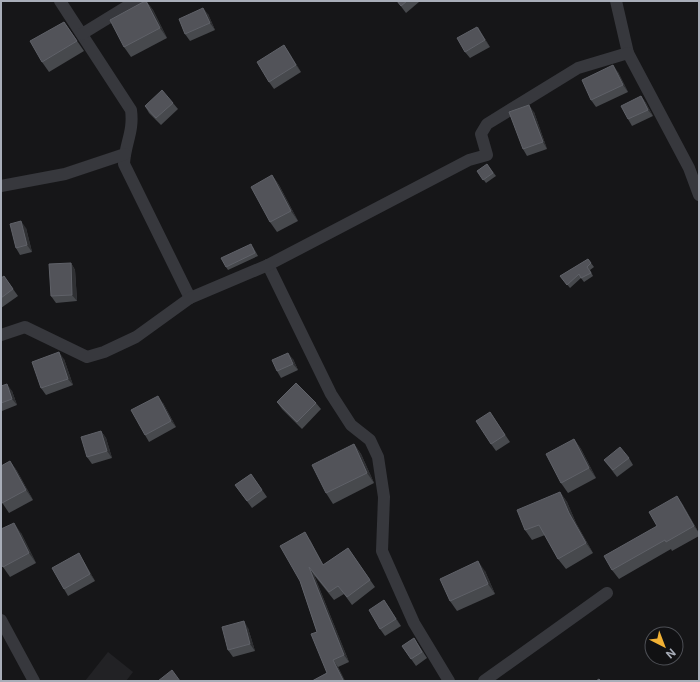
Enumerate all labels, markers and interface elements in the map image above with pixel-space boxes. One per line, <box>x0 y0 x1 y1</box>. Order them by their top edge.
north arrow <box>644 626 684 666</box>
text: N <box>663 645 678 661</box>

